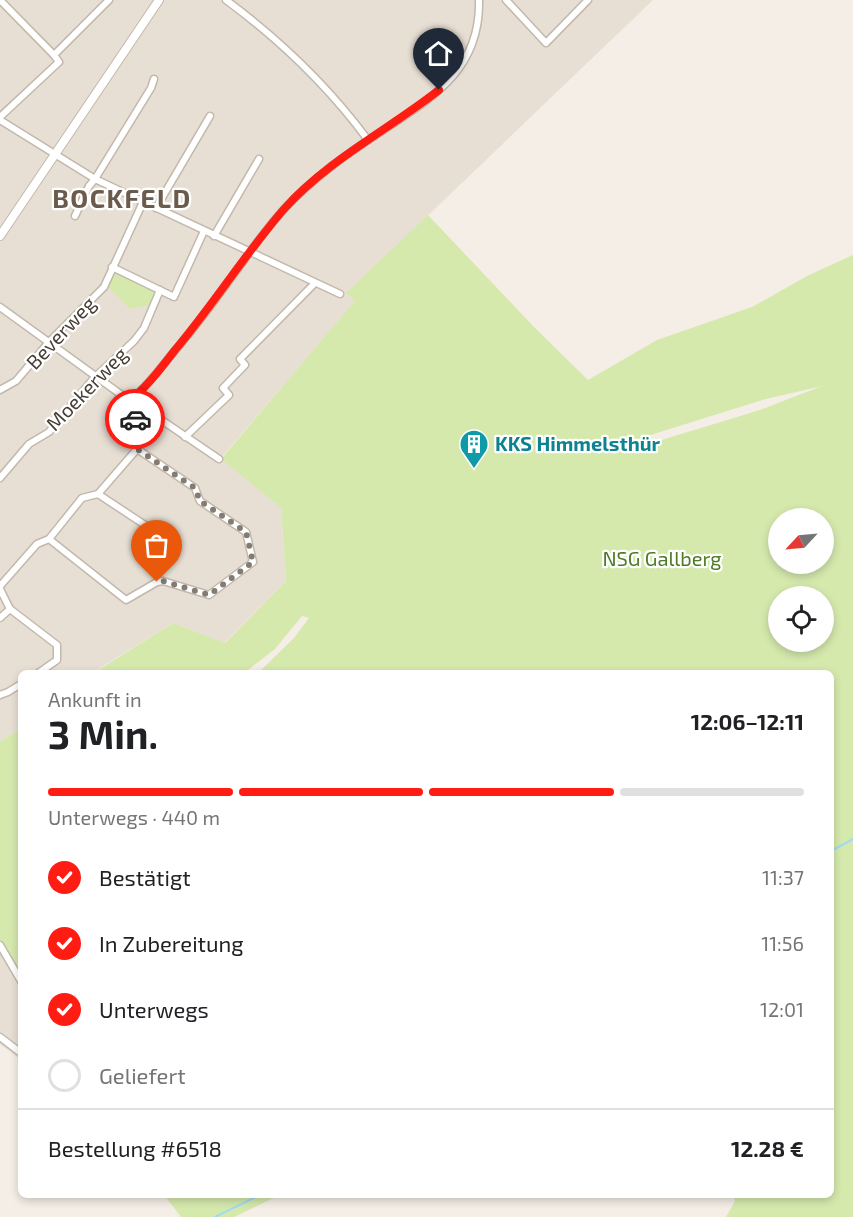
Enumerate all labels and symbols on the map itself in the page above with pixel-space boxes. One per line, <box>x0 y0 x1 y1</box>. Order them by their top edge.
pin <box>413 28 464 90</box>
district label: BOCKFELD <box>52 182 192 213</box>
street label: Beverweg <box>21 291 100 374</box>
street label: Moekerweg <box>41 342 132 435</box>
courier <box>105 389 165 449</box>
building icon: KKS Himmelsthür <box>458 428 490 470</box>
place label: KKS Himmelsthür <box>495 431 661 455</box>
north arrow <box>768 508 834 574</box>
pin <box>131 520 182 582</box>
park label: NSG Gallberg <box>603 546 722 570</box>

